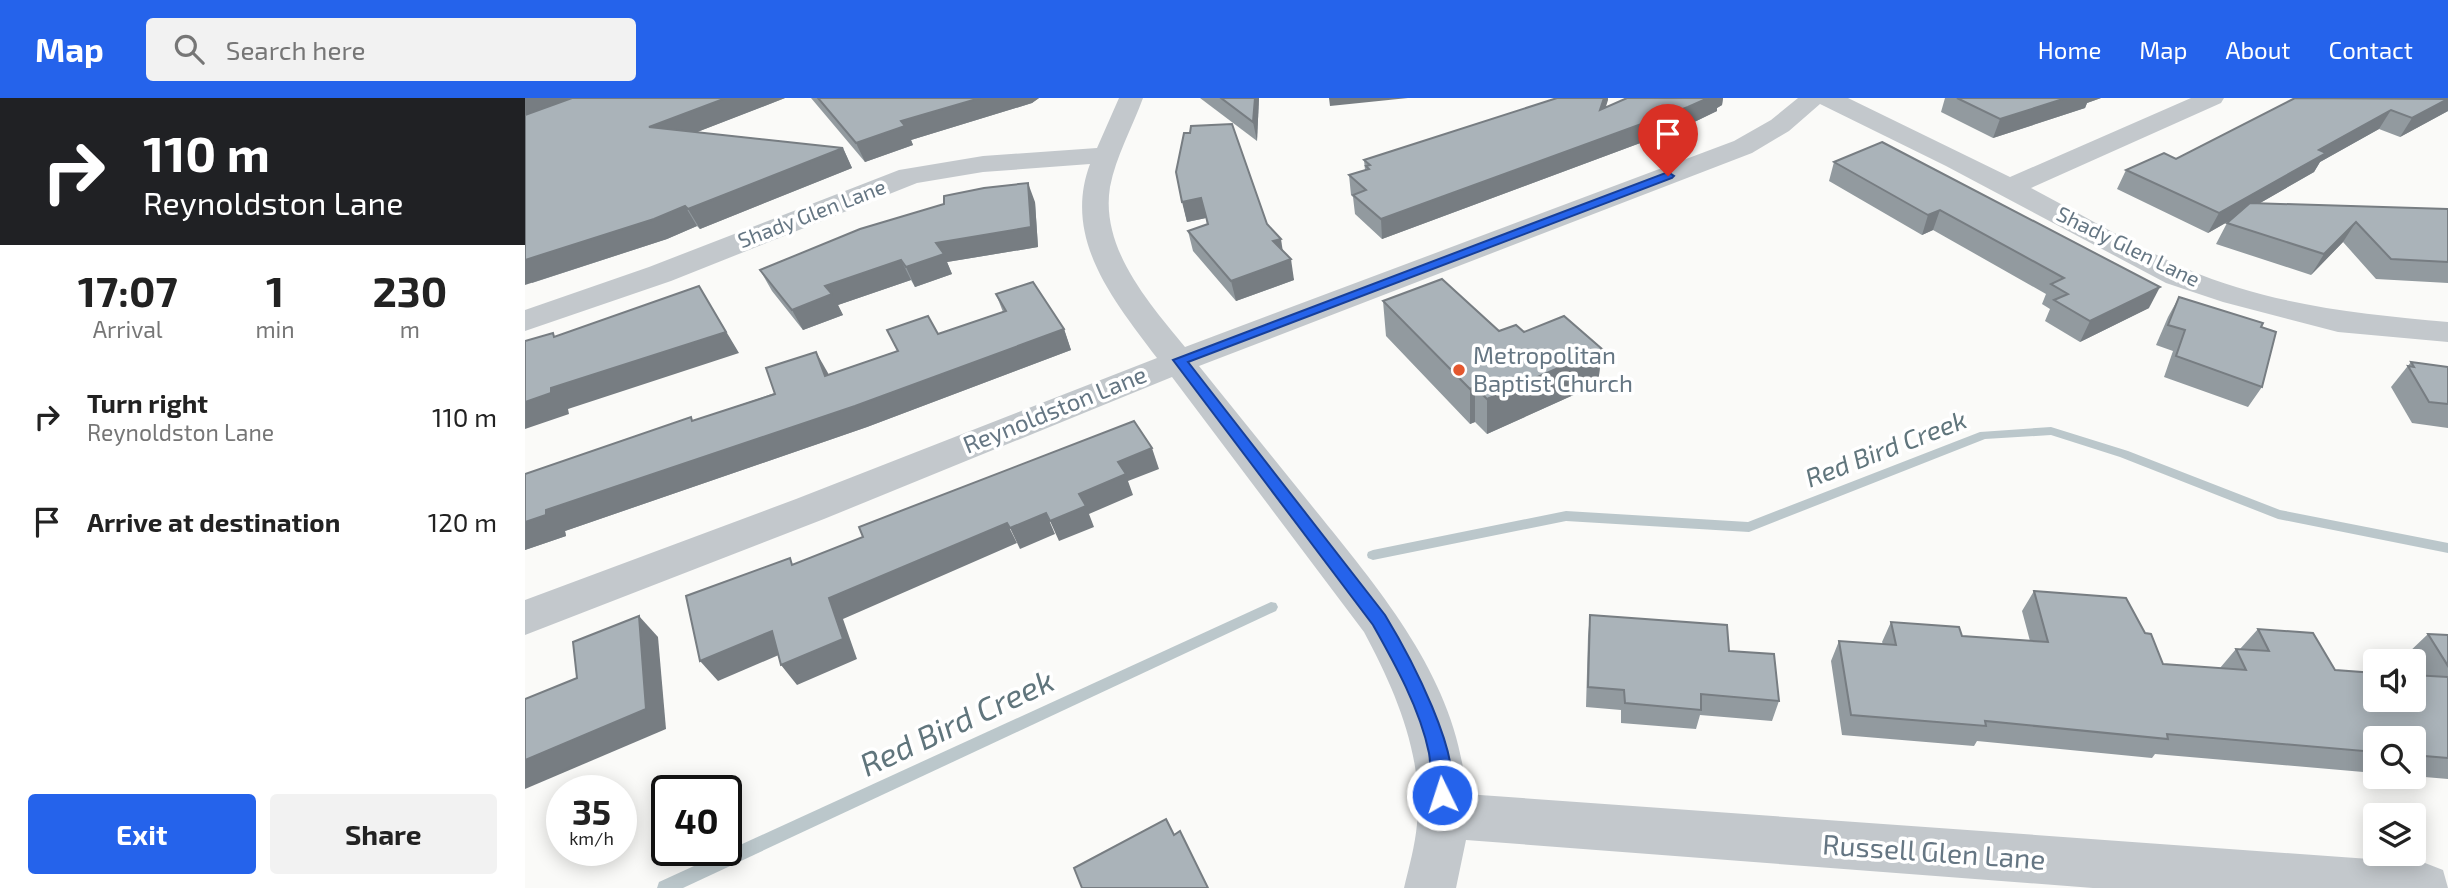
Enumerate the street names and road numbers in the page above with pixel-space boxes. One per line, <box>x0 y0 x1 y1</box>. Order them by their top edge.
street label: Shady Glen Lane <box>734 173 889 252</box>
street label: Shady Glen Lane <box>2053 200 2204 291</box>
street label: Reynoldston Lane <box>958 359 1150 459</box>
street label: Russell Glen Lane <box>1821 826 2047 876</box>

